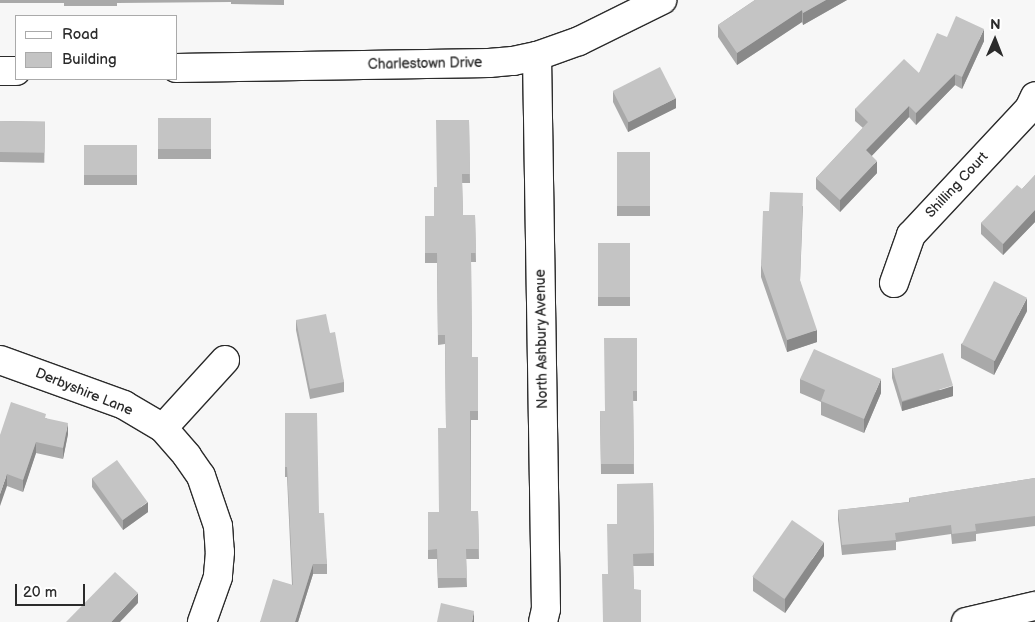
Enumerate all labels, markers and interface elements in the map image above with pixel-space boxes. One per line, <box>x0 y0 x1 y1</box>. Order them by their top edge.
legend <box>15 15 178 80</box>
north arrow <box>970 15 1020 65</box>
text: N <box>990 16 1001 33</box>
text: Road <box>62 25 98 44</box>
text: Building <box>62 50 117 69</box>
street label: Charlestown Drive <box>368 55 482 73</box>
street label: Shilling Court <box>922 149 992 221</box>
street label: North Ashbury Avenue <box>532 269 552 409</box>
street label: Derbyshire Lane <box>33 365 135 419</box>
scale bar <box>18 574 88 606</box>
text: 20 m <box>23 583 57 602</box>

